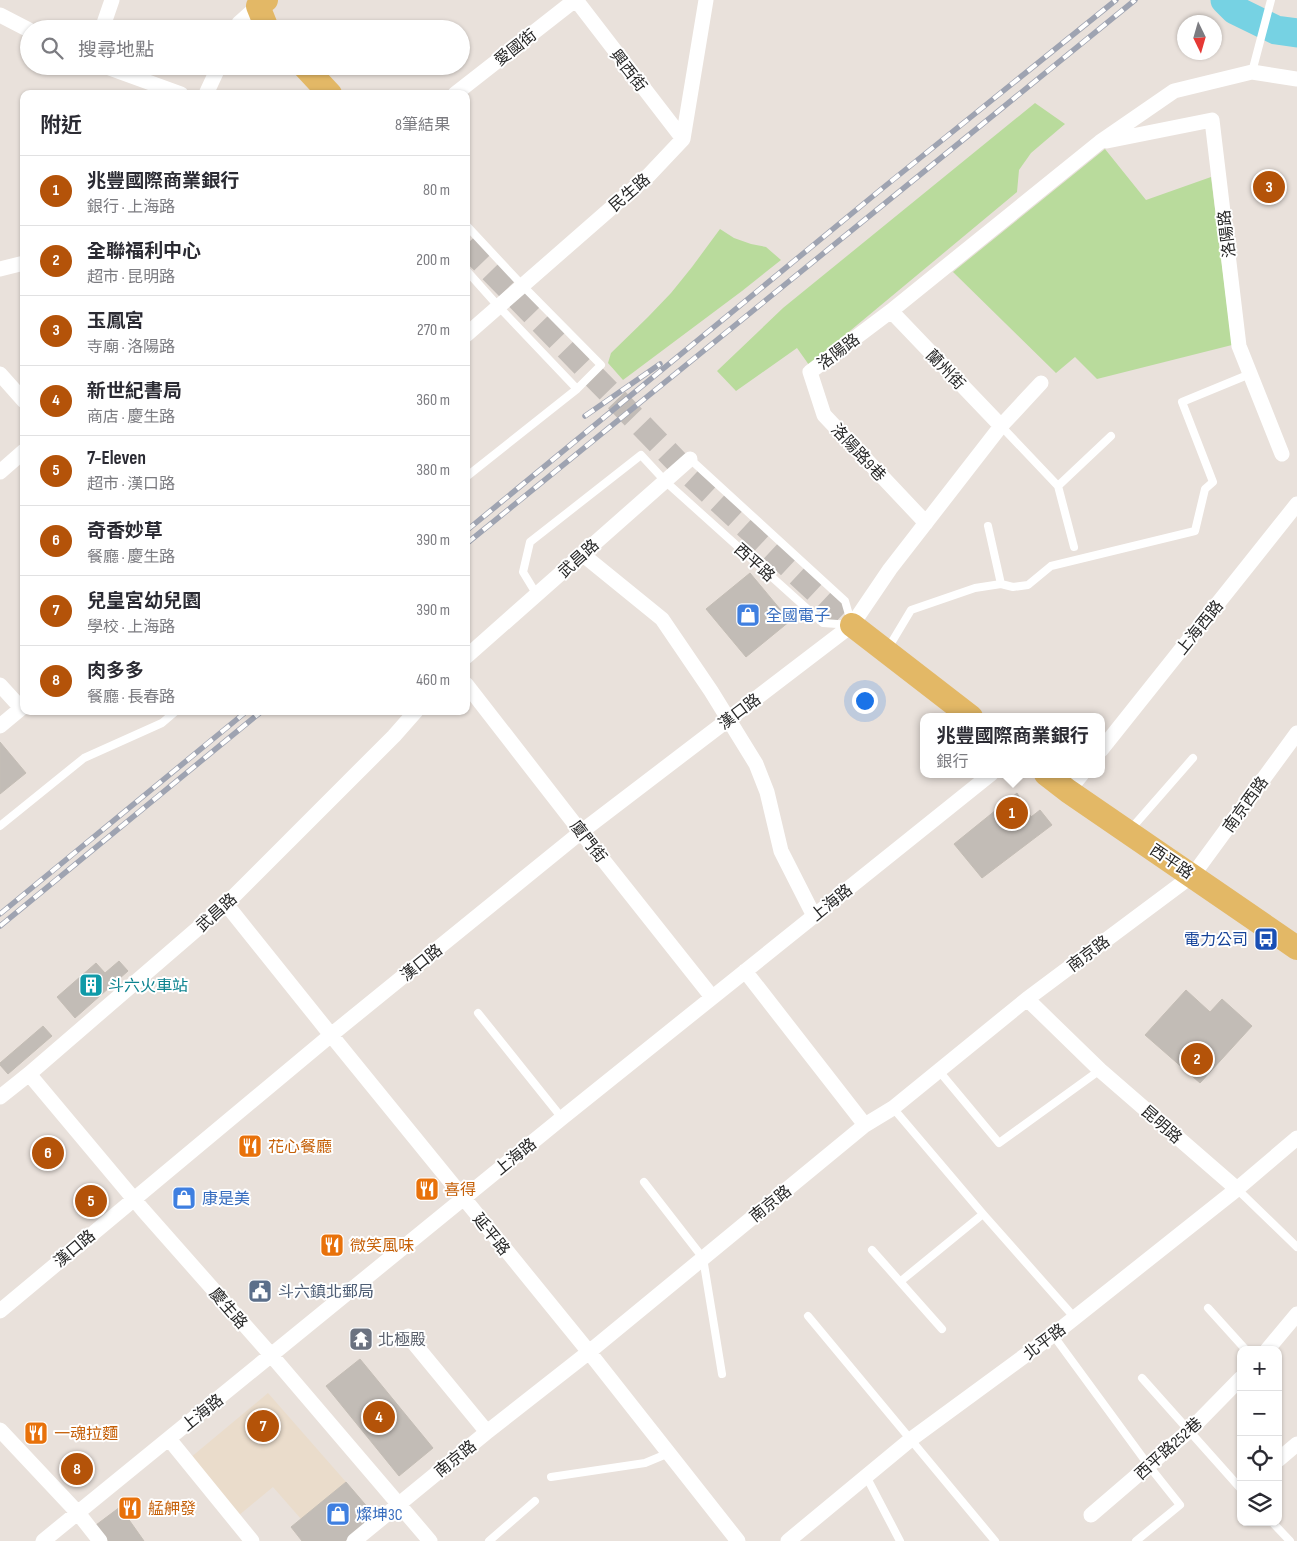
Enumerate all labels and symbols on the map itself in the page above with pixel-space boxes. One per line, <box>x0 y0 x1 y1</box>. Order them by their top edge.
north arrow <box>1177 15 1222 60</box>
street label: 愛國街 <box>491 26 541 70</box>
street label: 興西街 <box>606 46 650 96</box>
pin: 3 <box>1253 168 1285 206</box>
street label: 民生路 <box>606 170 654 216</box>
street label: 洛陽路 <box>1215 209 1240 259</box>
street label: 洛陽路 <box>814 330 864 374</box>
street label: 蘭州街 <box>921 346 968 394</box>
street label: 洛陽路9巷 <box>827 421 889 485</box>
street label: 武昌路 <box>555 536 603 582</box>
street label: 西平路 <box>730 540 778 586</box>
street label: 上海西路 <box>1173 597 1228 659</box>
shop icon: 全國電子 <box>735 602 761 628</box>
place label: 全國電子 <box>766 607 830 626</box>
your location <box>852 688 878 714</box>
street label: 漢口路 <box>715 690 765 734</box>
street label: 南京西路 <box>1220 773 1273 836</box>
pin: 1 <box>996 794 1028 832</box>
street label: 廈門街 <box>566 817 610 867</box>
street label: 西平路 <box>1146 841 1196 884</box>
street label: 上海路 <box>807 881 857 926</box>
street label: 武昌路 <box>193 890 241 936</box>
bus stop icon: 電力公司 <box>1253 926 1279 952</box>
place label: 電力公司 <box>1184 931 1248 950</box>
street label: 南京路 <box>1064 932 1114 976</box>
street label: 漢口路 <box>397 941 447 986</box>
building icon: 斗六火車站 <box>78 972 104 998</box>
place label: 斗六火車站 <box>108 977 188 996</box>
pin: 2 <box>1181 1040 1213 1078</box>
street label: 昆明路 <box>1137 1102 1185 1148</box>
restaurant icon: 花心餐廳 <box>237 1133 263 1159</box>
pin: 6 <box>32 1134 64 1172</box>
street label: 上海路 <box>491 1135 541 1180</box>
place label: 花心餐廳 <box>268 1138 332 1157</box>
restaurant icon: 喜得 <box>414 1176 440 1202</box>
place label: 喜得 <box>444 1181 476 1200</box>
pin: 5 <box>75 1182 107 1220</box>
street label: 南京路 <box>746 1182 796 1227</box>
shop icon: 康是美 <box>171 1185 197 1211</box>
place label: 康是美 <box>202 1190 250 1209</box>
street label: 延平路 <box>468 1210 513 1260</box>
street label: 漢口路 <box>50 1226 99 1272</box>
restaurant icon: 微笑風味 <box>319 1232 345 1258</box>
place label: 微笑風味 <box>350 1237 414 1256</box>
public building icon: 斗六鎮北郵局 <box>247 1278 273 1304</box>
place label: 斗六鎮北郵局 <box>278 1283 374 1302</box>
street label: 慶生路 <box>205 1284 252 1333</box>
street label: 北平路 <box>1020 1320 1070 1364</box>
temple icon: 北極殿 <box>348 1326 374 1352</box>
place label: 北極殿 <box>378 1331 426 1350</box>
street label: 上海路 <box>178 1391 228 1436</box>
pin: 4 <box>363 1398 395 1436</box>
pin: 7 <box>247 1407 279 1445</box>
street label: 西平路252巷 <box>1132 1414 1206 1484</box>
restaurant icon: 一魂拉麵 <box>23 1420 49 1446</box>
place label: 一魂拉麵 <box>54 1425 118 1444</box>
street label: 南京路 <box>431 1437 481 1482</box>
pin: 8 <box>61 1450 93 1488</box>
restaurant icon: 艋舺發 <box>117 1495 143 1521</box>
place label: 艋舺發 <box>148 1500 196 1519</box>
shop icon: 燦坤3C <box>325 1501 351 1527</box>
place label: 燦坤3C <box>356 1506 403 1525</box>

